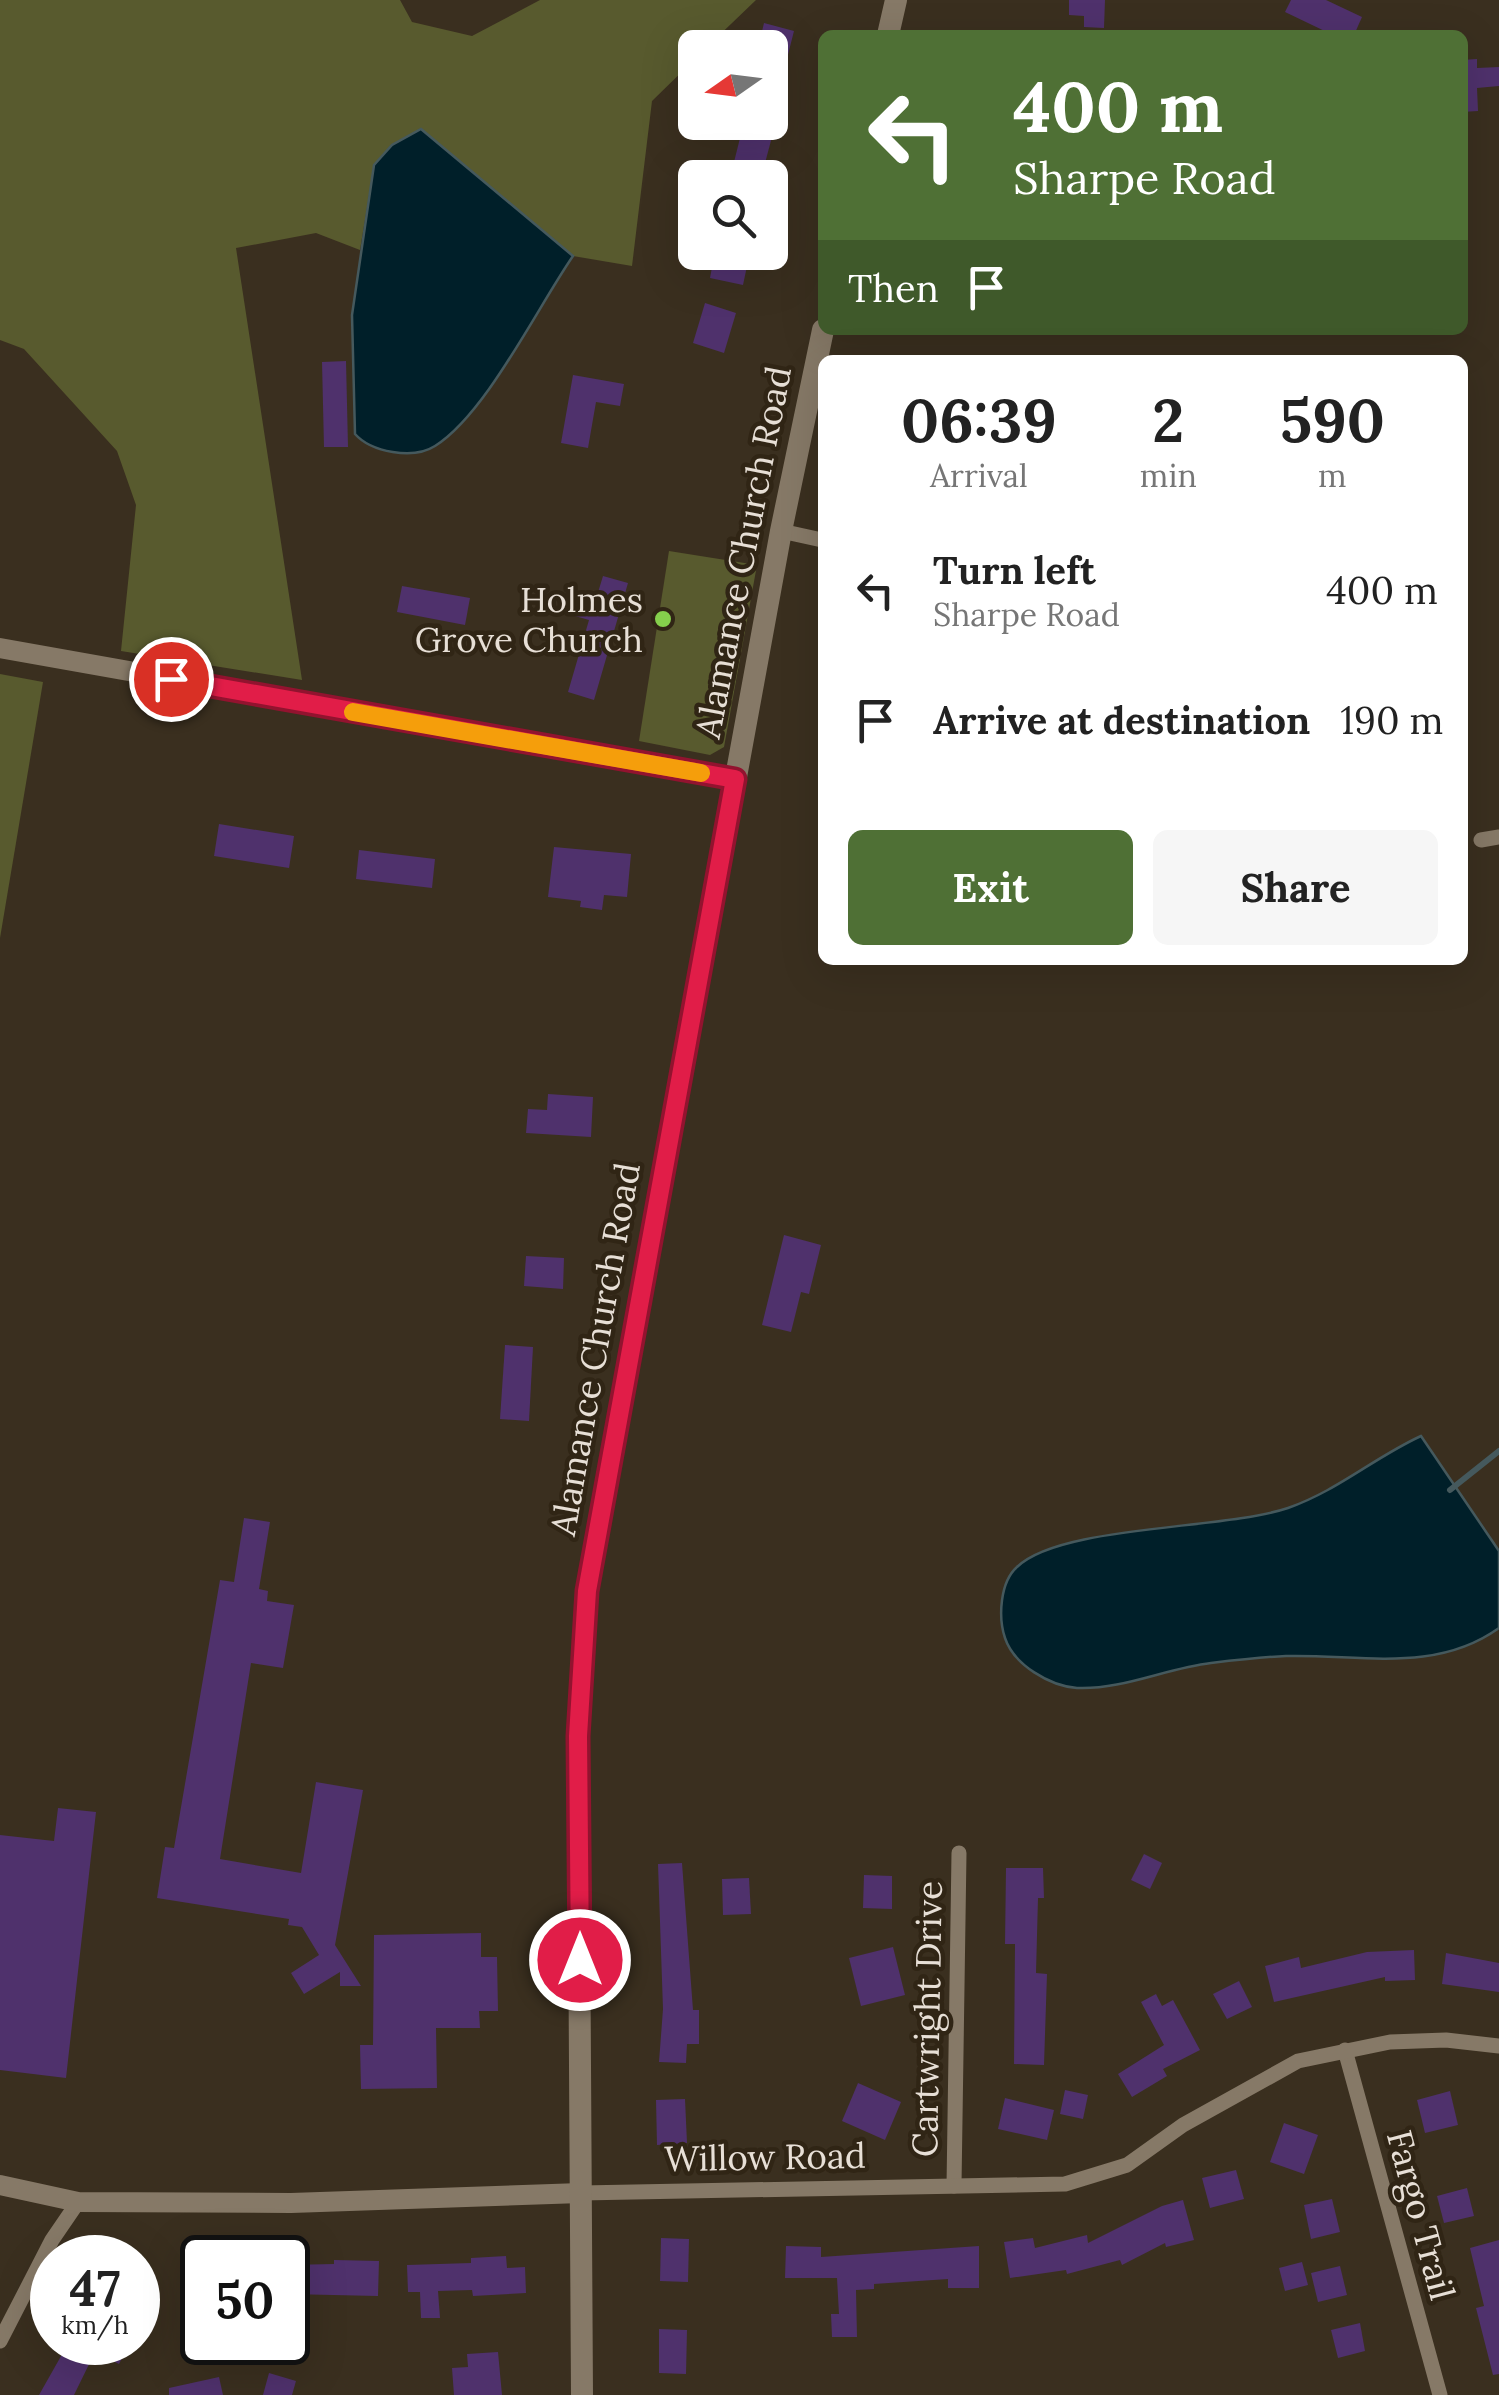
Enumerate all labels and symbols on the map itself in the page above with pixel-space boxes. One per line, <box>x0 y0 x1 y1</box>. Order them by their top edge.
north arrow <box>678 30 788 140</box>
street label: Alamance Church Road <box>685 362 801 743</box>
place label: Holmes Grove Church <box>415 577 643 662</box>
marker: Holmes Grove Church <box>652 608 674 630</box>
pin <box>129 637 214 722</box>
street label: Alamance Church Road <box>540 1159 650 1540</box>
street label: Cartwright Drive <box>902 1881 952 2157</box>
position arrow <box>528 1908 632 2012</box>
street label: Fargo Trail <box>1377 2125 1465 2305</box>
street label: Willow Road <box>664 2133 866 2181</box>
speed limit sign: 50 <box>180 2235 310 2365</box>

